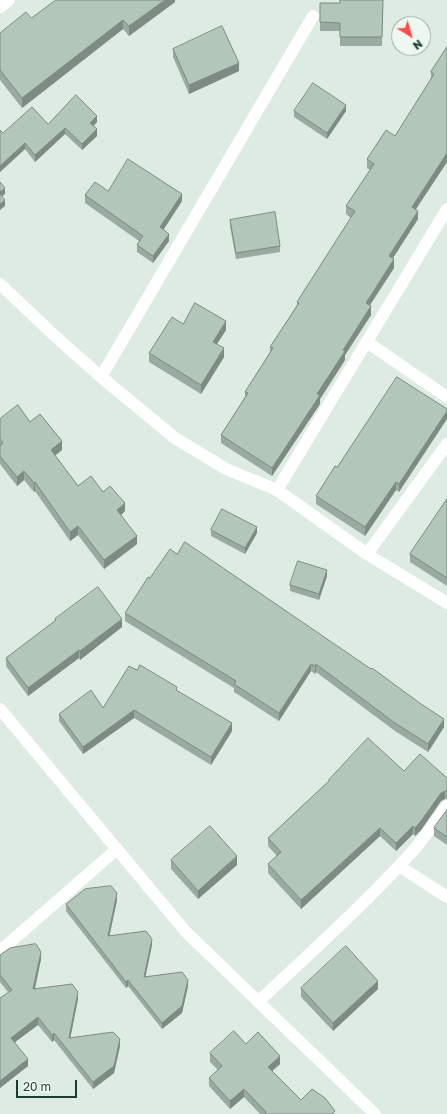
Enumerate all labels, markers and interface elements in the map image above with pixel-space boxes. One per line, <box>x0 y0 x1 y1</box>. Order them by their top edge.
north arrow <box>391 16 431 56</box>
text: N <box>411 37 425 53</box>
scale bar <box>18 1072 79 1098</box>
text: 20 m <box>23 1079 51 1094</box>

